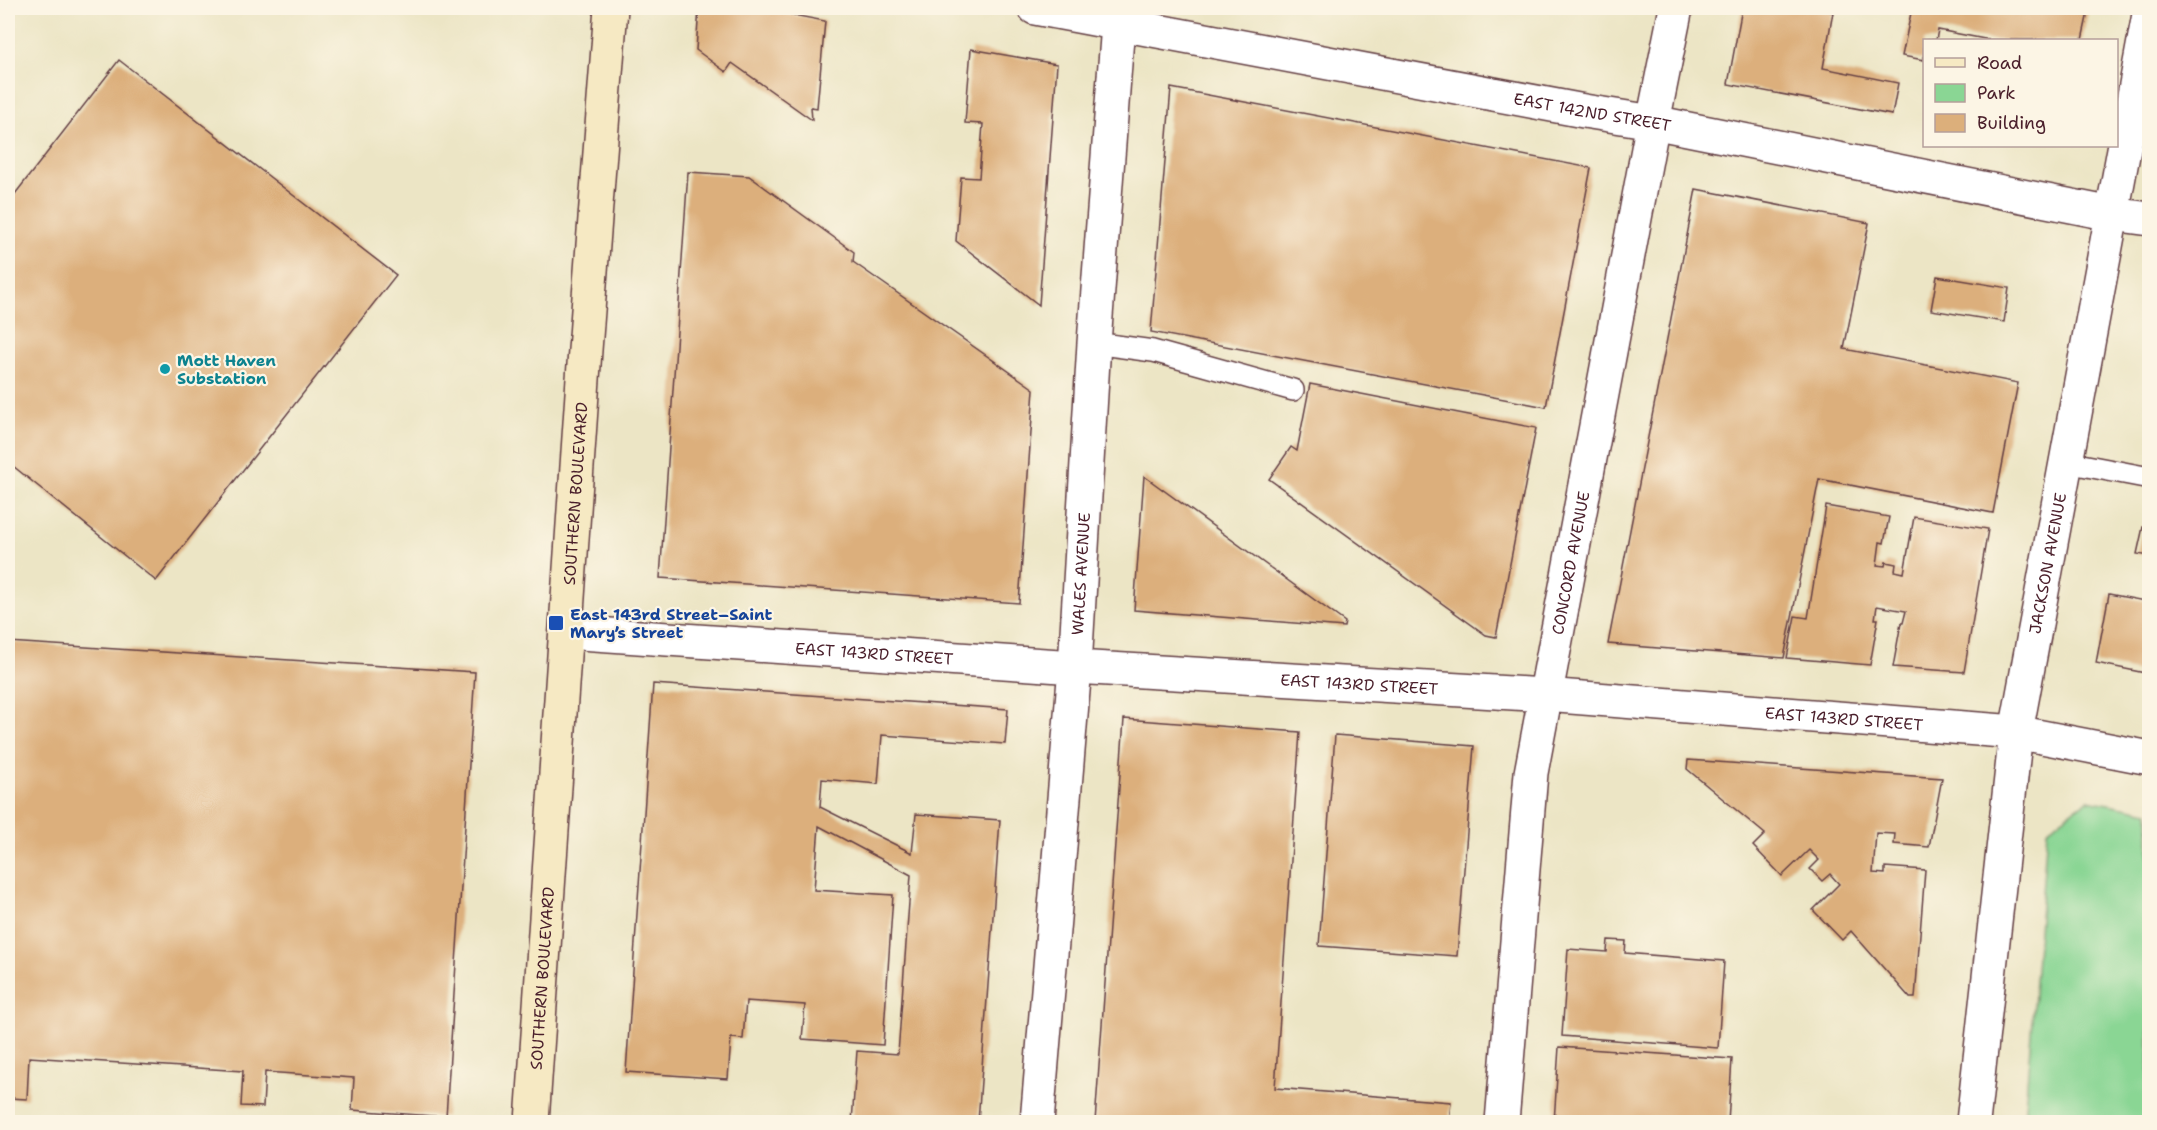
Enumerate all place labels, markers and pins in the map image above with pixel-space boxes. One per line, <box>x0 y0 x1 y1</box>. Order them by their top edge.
place label: Mott Haven Substation <box>177 350 276 389</box>
marker: Mott Haven Substation <box>158 362 172 376</box>
place label: East 143rd Street–Saint Mary’s Street <box>570 604 772 643</box>
marker: East 143rd Street–Saint Mary’s Street <box>547 614 565 632</box>

